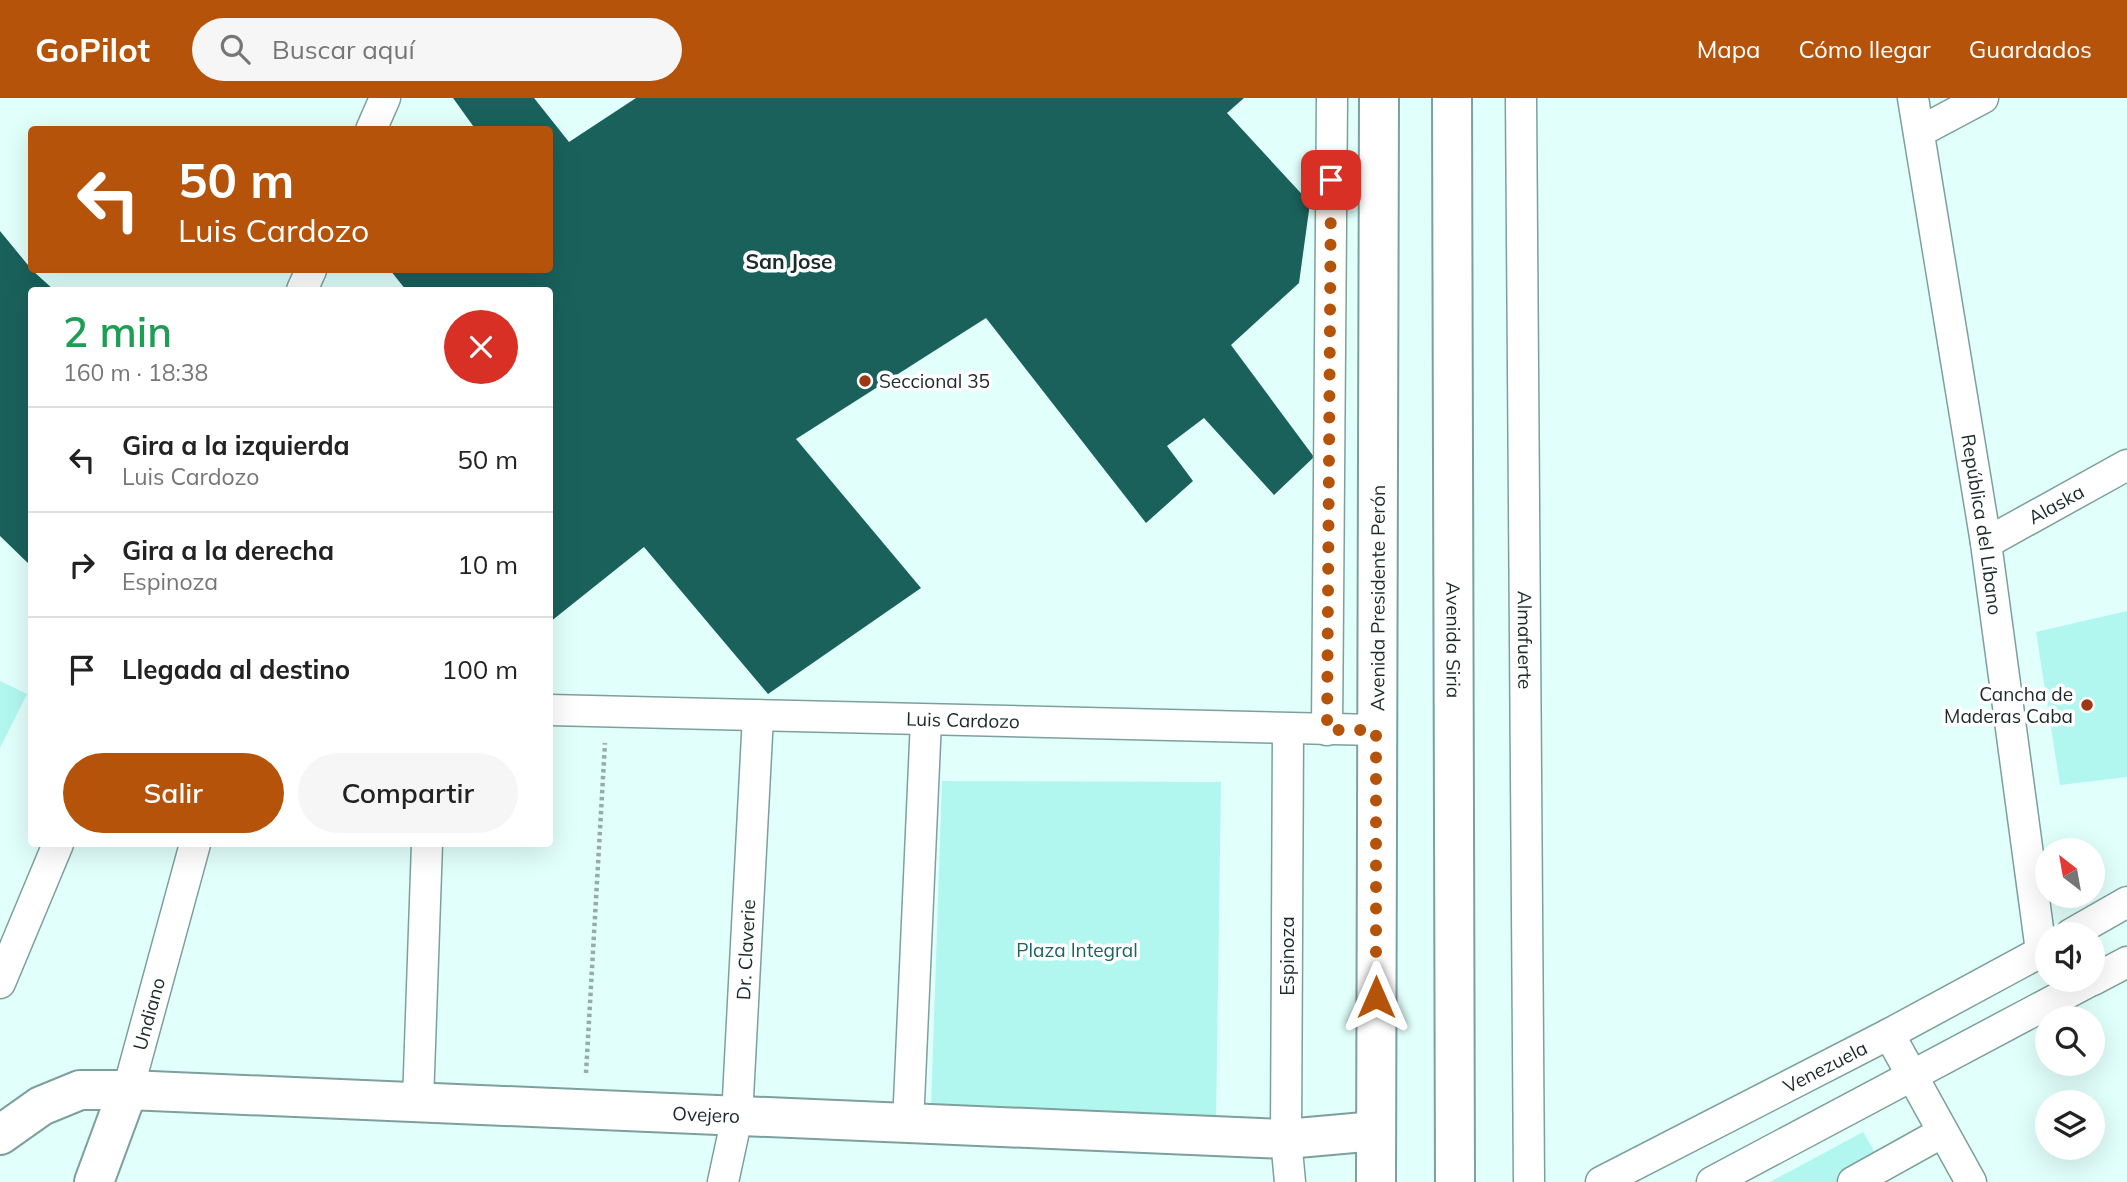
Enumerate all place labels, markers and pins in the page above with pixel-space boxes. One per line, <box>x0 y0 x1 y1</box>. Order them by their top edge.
pin <box>1301 150 1361 210</box>
place label: Seccional 35 <box>879 369 990 393</box>
marker: Seccional 35 <box>857 373 873 389</box>
place label: Cancha de Maderas Caba <box>1944 682 2073 728</box>
marker: Cancha de Maderas Caba <box>2079 697 2095 713</box>

